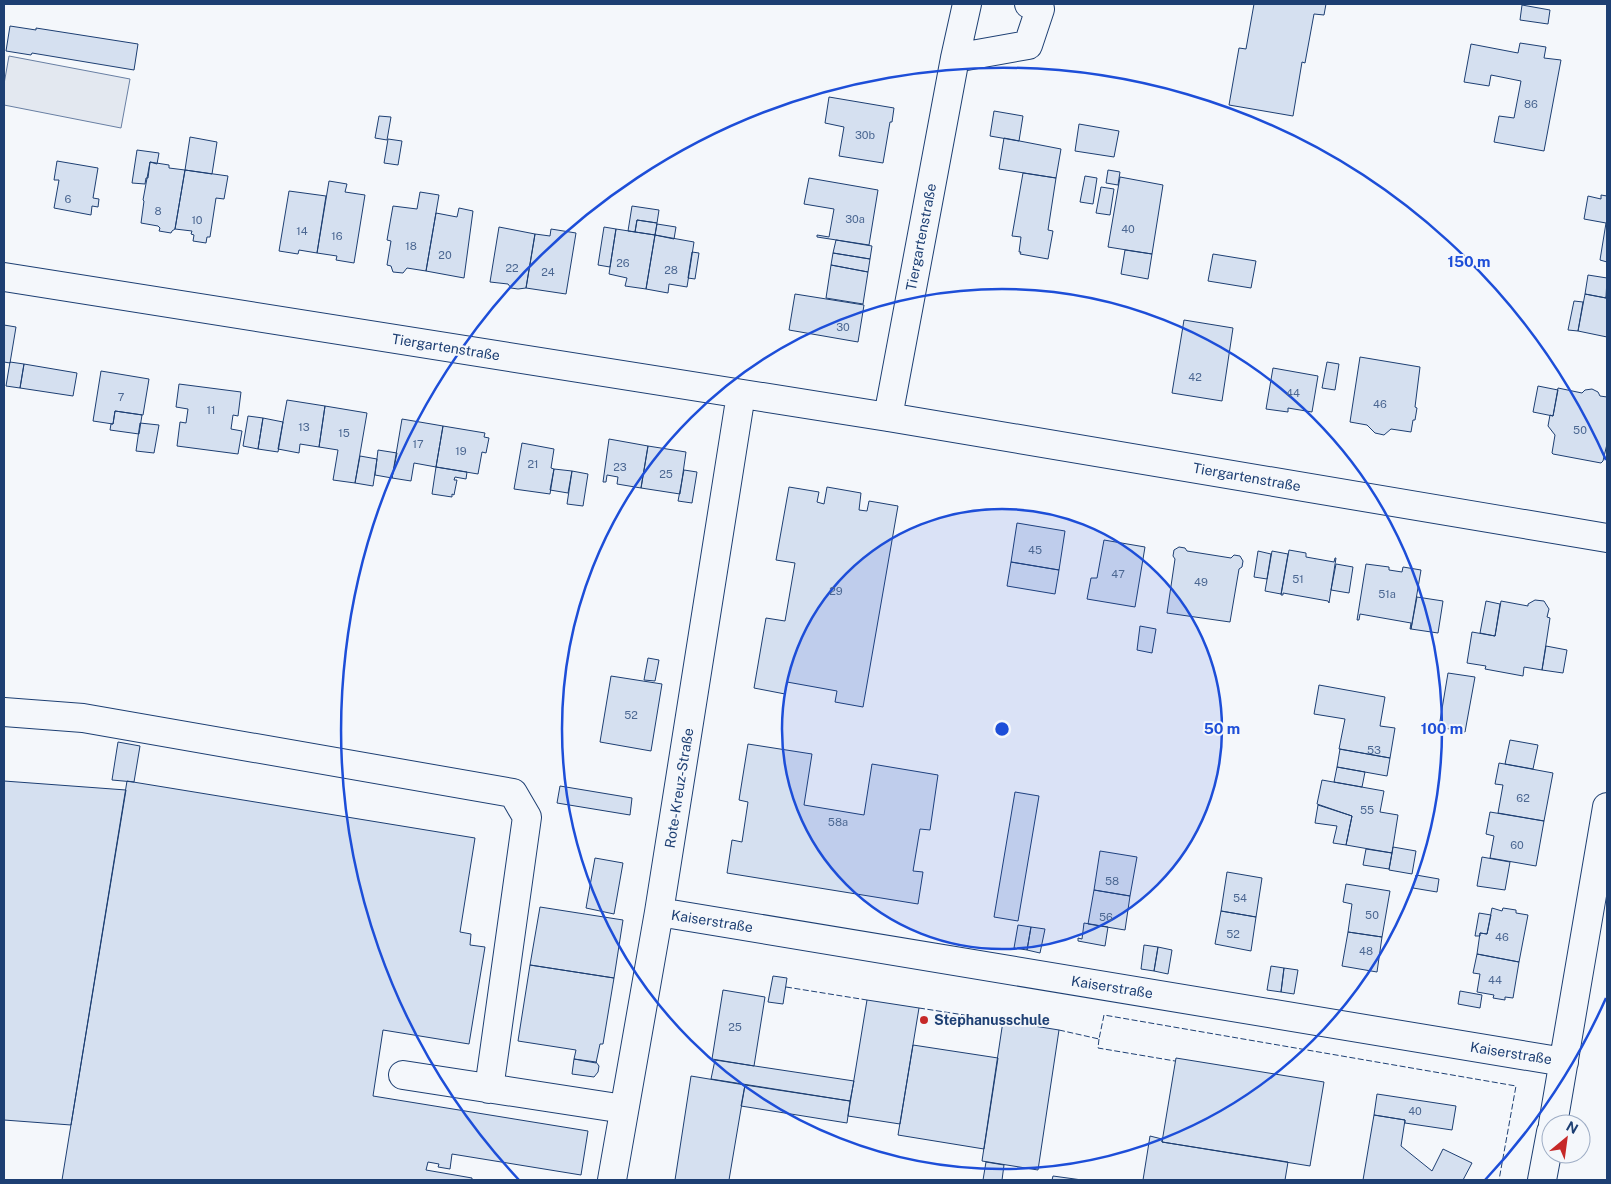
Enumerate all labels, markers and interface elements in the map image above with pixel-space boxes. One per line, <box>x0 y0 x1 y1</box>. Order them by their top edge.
house number: 86 <box>1524 98 1538 110</box>
house number: 30b <box>855 129 876 141</box>
street label: Tiergartenstraße <box>903 182 939 292</box>
house number: 6 <box>65 193 72 205</box>
house number: 8 <box>154 205 162 217</box>
house number: 30a <box>845 213 865 225</box>
house number: 10 <box>191 214 203 226</box>
house number: 40 <box>1121 223 1135 235</box>
house number: 14 <box>296 225 308 237</box>
house number: 16 <box>331 230 343 242</box>
house number: 18 <box>405 240 417 252</box>
house number: 20 <box>438 249 452 261</box>
text: 150 m <box>1447 253 1491 270</box>
house number: 26 <box>616 257 630 269</box>
house number: 22 <box>505 262 519 274</box>
house number: 28 <box>664 264 678 276</box>
house number: 24 <box>541 266 555 278</box>
house number: 30 <box>836 321 850 333</box>
street label: Tiergartenstraße <box>391 331 501 363</box>
house number: 42 <box>1188 371 1202 383</box>
house number: 44 <box>1286 387 1300 399</box>
house number: 7 <box>118 391 125 403</box>
house number: 46 <box>1373 398 1387 410</box>
house number: 11 <box>207 404 215 416</box>
house number: 13 <box>298 421 310 433</box>
house number: 50 <box>1573 424 1587 436</box>
house number: 15 <box>338 427 350 439</box>
house number: 17 <box>412 438 424 450</box>
house number: 19 <box>455 445 467 457</box>
house number: 21 <box>527 458 539 470</box>
street label: Tiergartenstraße <box>1192 460 1302 494</box>
house number: 23 <box>613 461 627 473</box>
house number: 25 <box>659 468 673 480</box>
house number: 45 <box>1028 544 1042 556</box>
house number: 47 <box>1111 568 1125 580</box>
house number: 51 <box>1292 573 1304 585</box>
house number: 49 <box>1194 576 1208 588</box>
house number: 29 <box>829 585 843 597</box>
house number: 51a <box>1378 588 1396 600</box>
house number: 52 <box>624 709 638 721</box>
centre of rings <box>993 720 1011 738</box>
text: 50 m <box>1204 720 1240 737</box>
text: 100 m <box>1421 720 1463 737</box>
street label: Rote-Kreuz-Straße <box>662 727 696 849</box>
house number: 53 <box>1367 744 1381 756</box>
house number: 62 <box>1516 792 1530 804</box>
house number: 55 <box>1360 804 1374 816</box>
house number: 58a <box>828 816 848 828</box>
house number: 60 <box>1510 839 1524 851</box>
house number: 58 <box>1105 875 1119 887</box>
house number: 54 <box>1233 892 1247 904</box>
street label: Kaiserstraße <box>670 907 754 935</box>
house number: 50 <box>1365 909 1379 921</box>
house number: 56 <box>1099 911 1113 923</box>
house number: 52 <box>1226 928 1240 940</box>
house number: 46 <box>1495 931 1509 943</box>
house number: 48 <box>1359 945 1373 957</box>
street label: Kaiserstraße <box>1070 973 1154 1001</box>
house number: 44 <box>1488 974 1502 986</box>
place label: Stephanusschule <box>934 1012 1050 1028</box>
marker: Stephanusschule <box>918 1014 930 1026</box>
house number: 25 <box>728 1021 742 1033</box>
street label: Kaiserstraße <box>1469 1039 1553 1067</box>
house number: 40 <box>1408 1105 1422 1117</box>
north arrow <box>1541 1114 1591 1164</box>
text: N <box>1564 1118 1581 1137</box>

